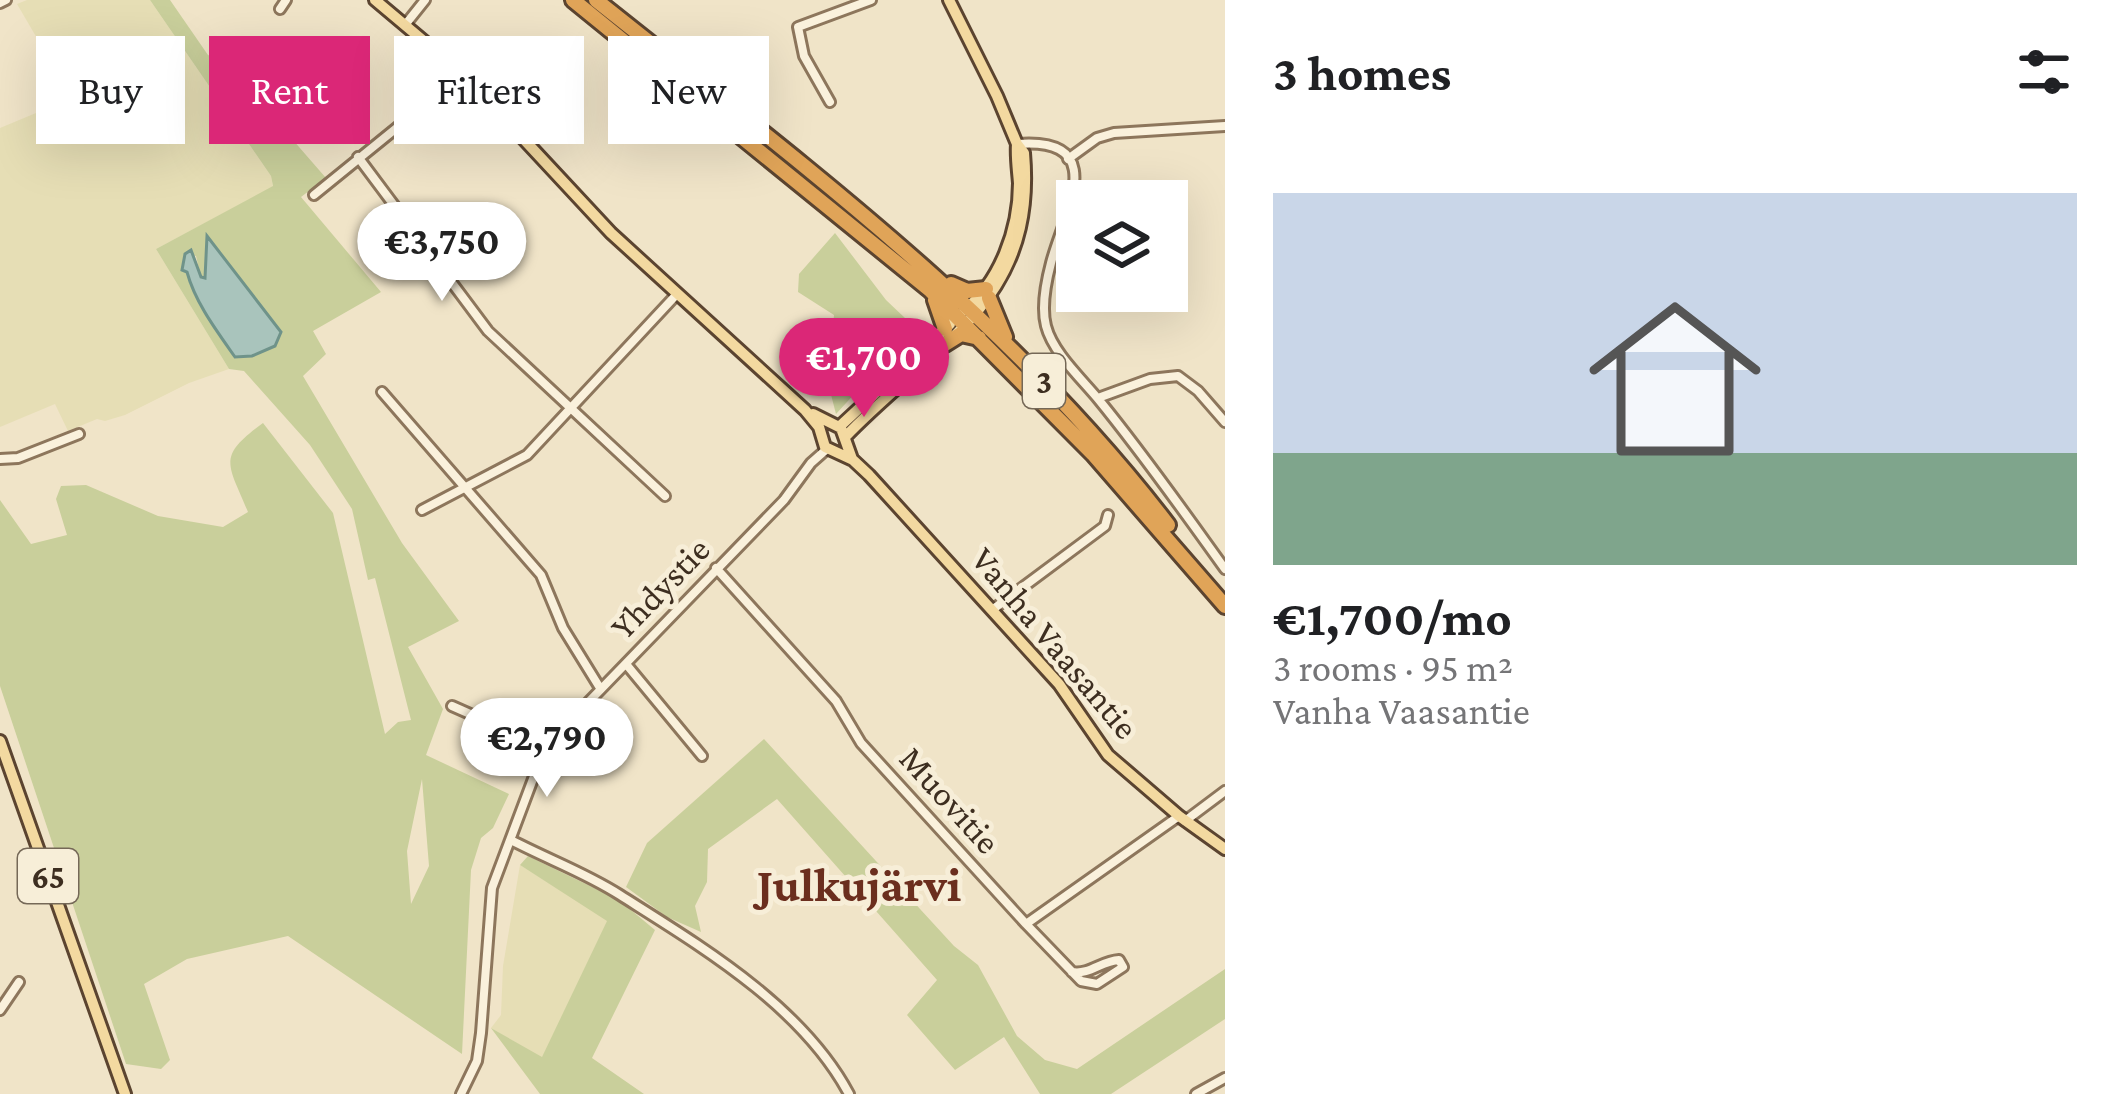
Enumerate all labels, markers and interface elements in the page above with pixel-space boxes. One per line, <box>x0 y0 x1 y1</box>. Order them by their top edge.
chip: Buy <box>36 36 185 144</box>
chip: Rent <box>209 36 370 144</box>
chip: Filters <box>394 36 584 144</box>
chip: New <box>608 36 769 144</box>
icon: filters <box>2011 39 2077 105</box>
text: 3 homes <box>1273 44 1451 101</box>
map controls <box>1056 180 1188 312</box>
button: layers <box>1056 180 1188 312</box>
pin: €3,750 <box>344 202 540 304</box>
text: €3,750 <box>384 219 500 262</box>
icon: home <box>1567 271 1783 487</box>
pin: €1,700 <box>766 318 962 420</box>
text: €1,700 <box>806 335 922 378</box>
road number: 3 <box>1023 354 1065 408</box>
street label: Yhdystie <box>602 529 718 647</box>
street label: Vanha Vaasantie <box>963 539 1147 747</box>
text: €1,700/mo <box>1273 589 1512 646</box>
text: 3 rooms · 95 m² <box>1273 646 1513 689</box>
text: Vanha Vaasantie <box>1273 689 1530 732</box>
pin: €2,790 <box>449 698 645 800</box>
text: €2,790 <box>487 715 607 758</box>
street label: Muovitie <box>892 738 1008 862</box>
road number: 65 <box>18 849 78 903</box>
district label: Julkujärvi <box>752 858 961 912</box>

